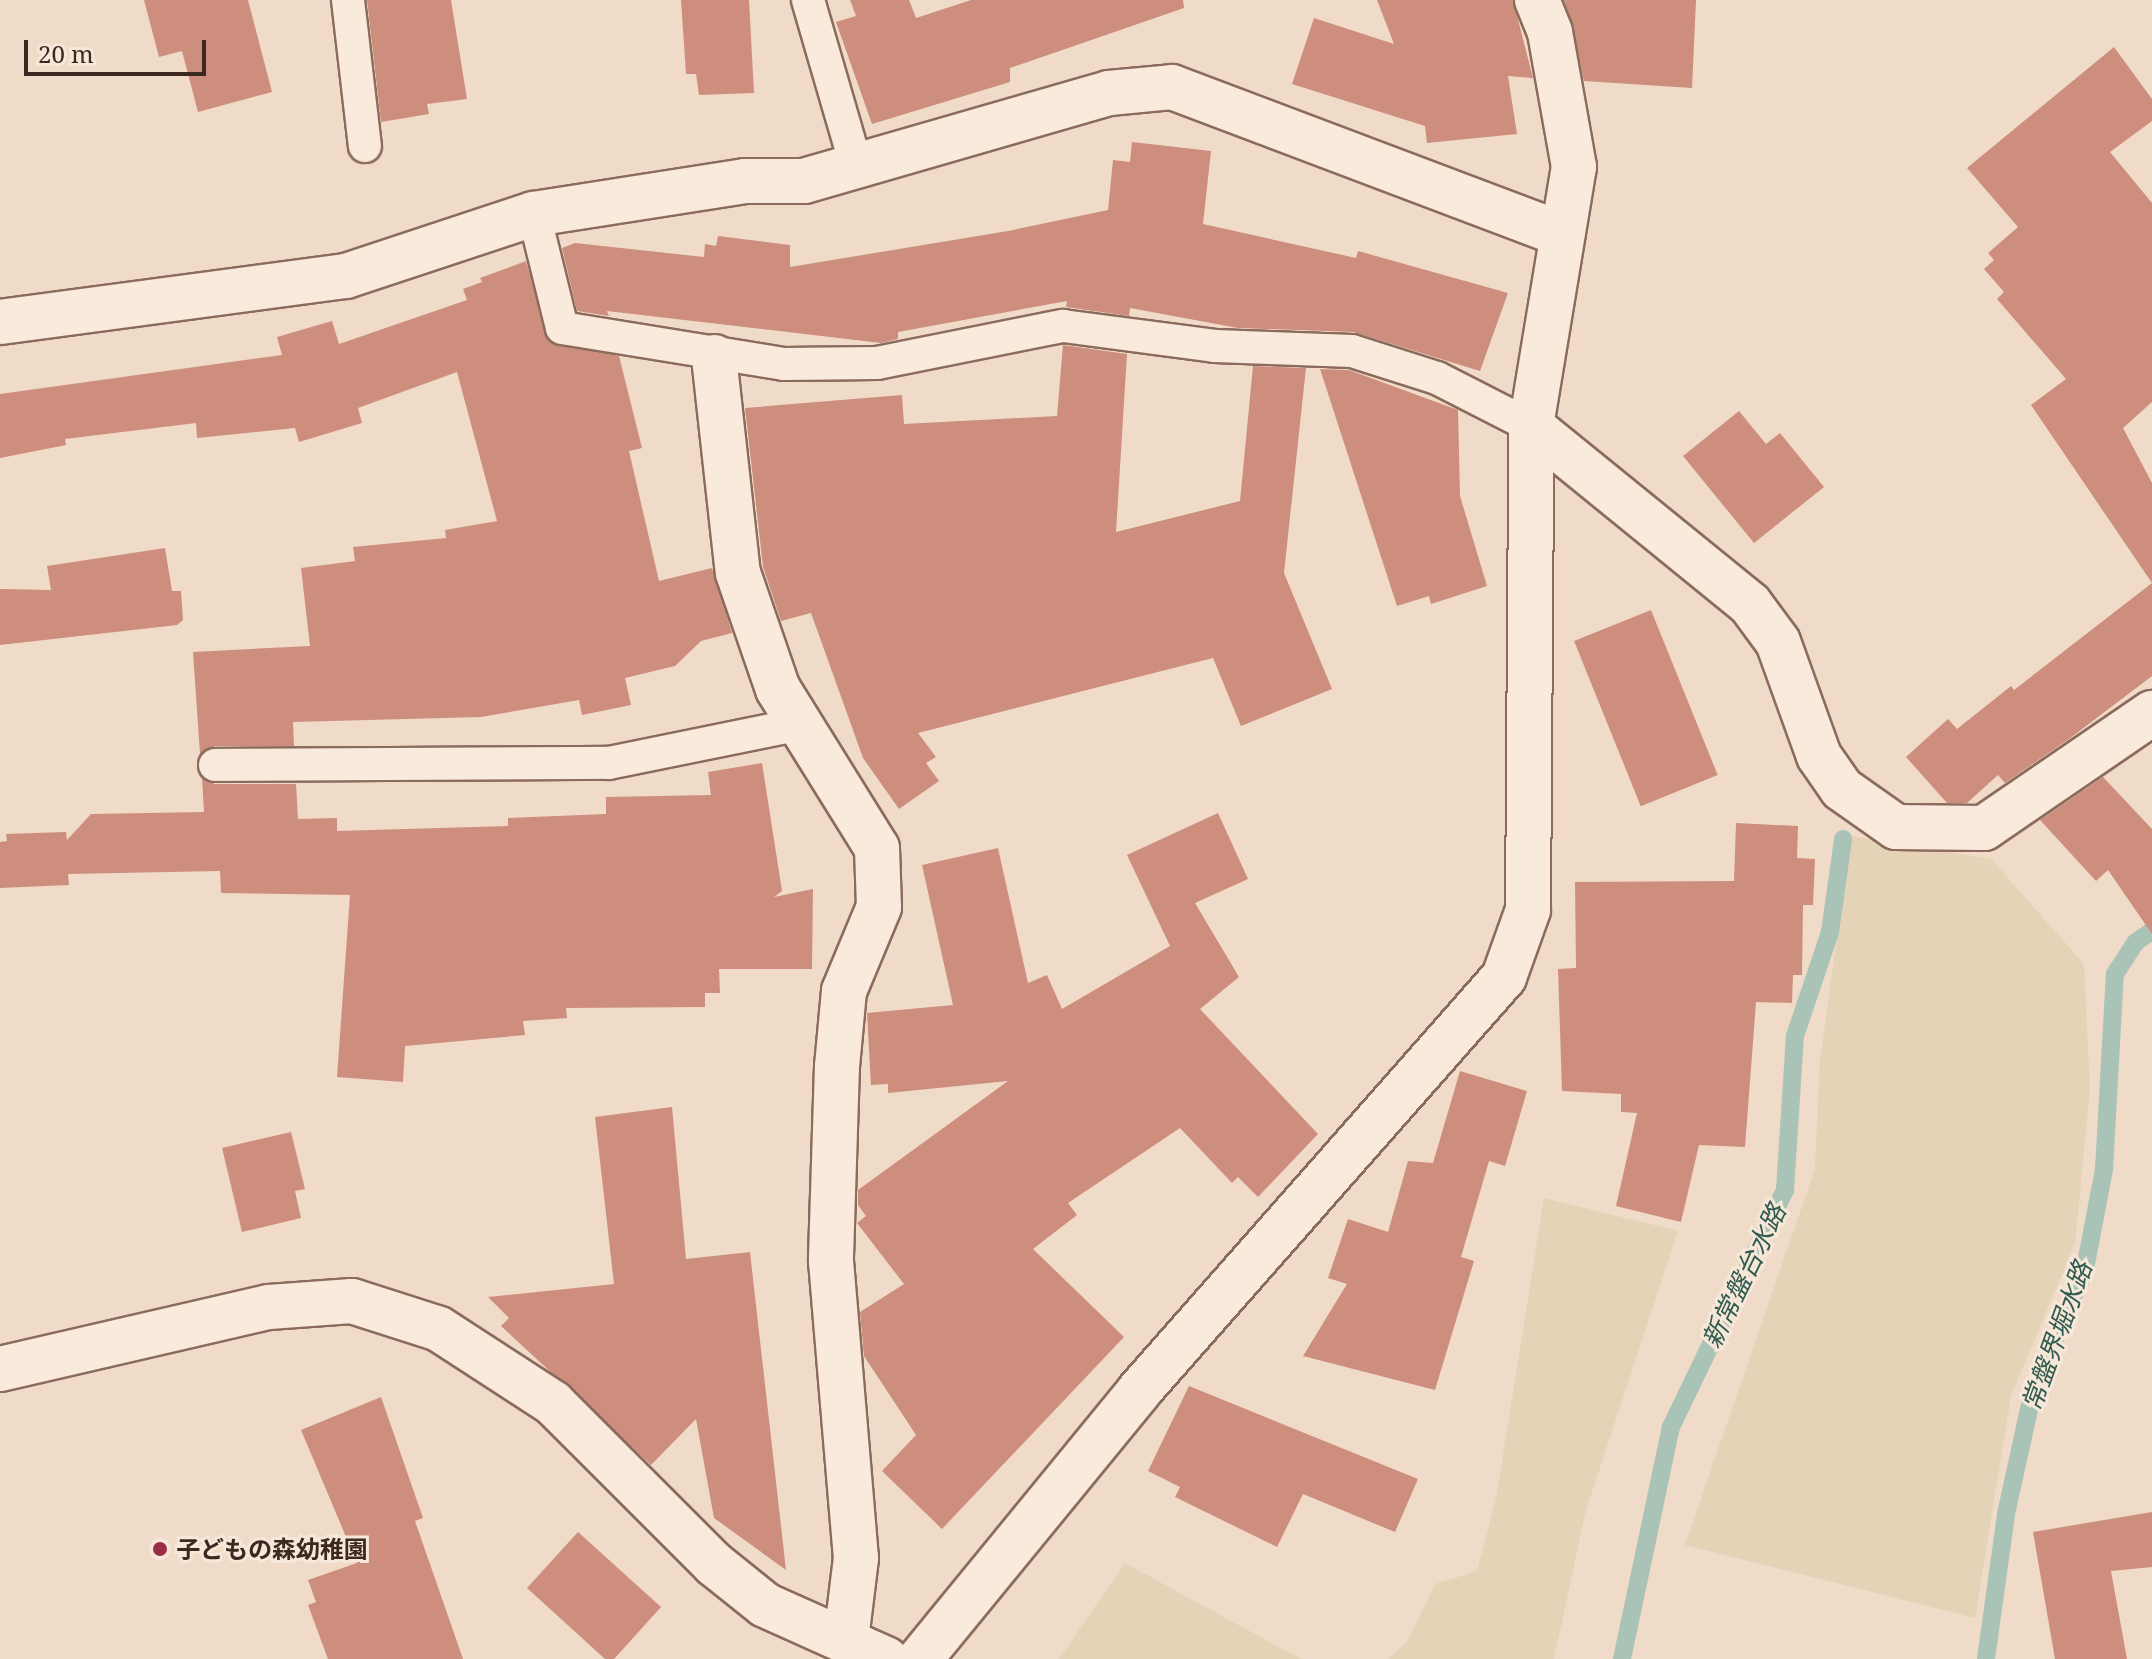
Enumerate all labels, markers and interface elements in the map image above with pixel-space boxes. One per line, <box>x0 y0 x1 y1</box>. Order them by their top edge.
scale bar <box>28 24 210 74</box>
text: 20 m <box>38 37 94 70</box>
water label: 新常盤台水路 <box>1696 1199 1792 1353</box>
water label: 常盤界堀水路 <box>2016 1257 2098 1415</box>
place label: 子どもの森幼稚園 <box>176 1535 368 1563</box>
marker: 子どもの森幼稚園 <box>151 1540 169 1558</box>

